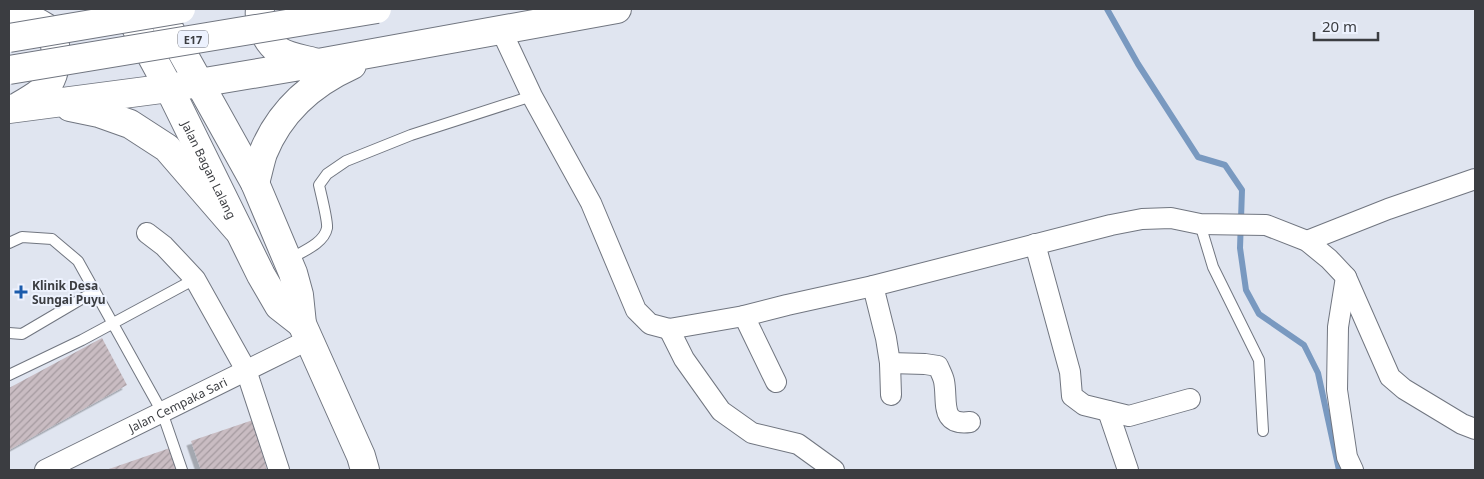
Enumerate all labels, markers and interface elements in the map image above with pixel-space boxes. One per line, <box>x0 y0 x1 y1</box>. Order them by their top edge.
scale bar <box>1314 10 1378 42</box>
text: 20 m <box>1322 16 1357 36</box>
road number: E17 <box>178 30 208 48</box>
street label: Jalan Bagan Lalang <box>177 117 241 222</box>
place label: Klinik Desa Sungai Puyu <box>32 277 106 308</box>
marker: Klinik Desa Sungai Puyu <box>14 285 28 299</box>
street label: Jalan Cempaka Sari <box>125 373 230 436</box>

